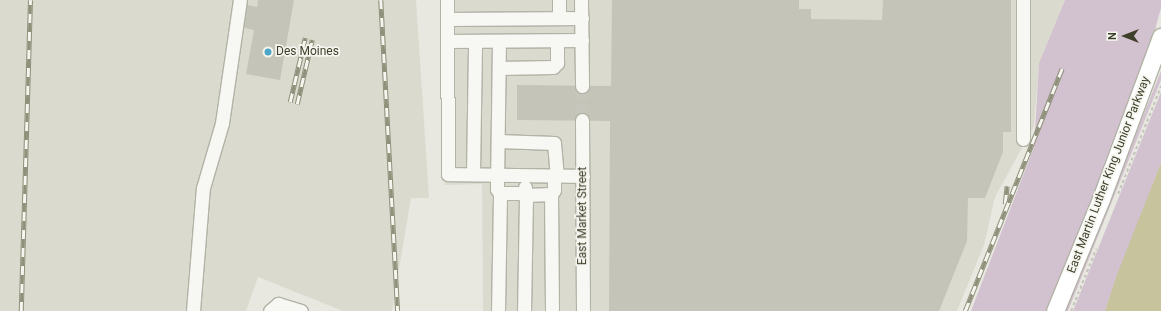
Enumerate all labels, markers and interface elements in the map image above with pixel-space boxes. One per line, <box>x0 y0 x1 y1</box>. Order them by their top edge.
north arrow <box>1105 16 1145 56</box>
text: N <box>1106 32 1119 40</box>
place label: Des Moines <box>276 45 339 59</box>
marker: Des Moines <box>263 47 273 57</box>
street label: East Martin Luther King Junior Parkway <box>1065 74 1153 276</box>
street label: East Market Street <box>576 167 590 265</box>

